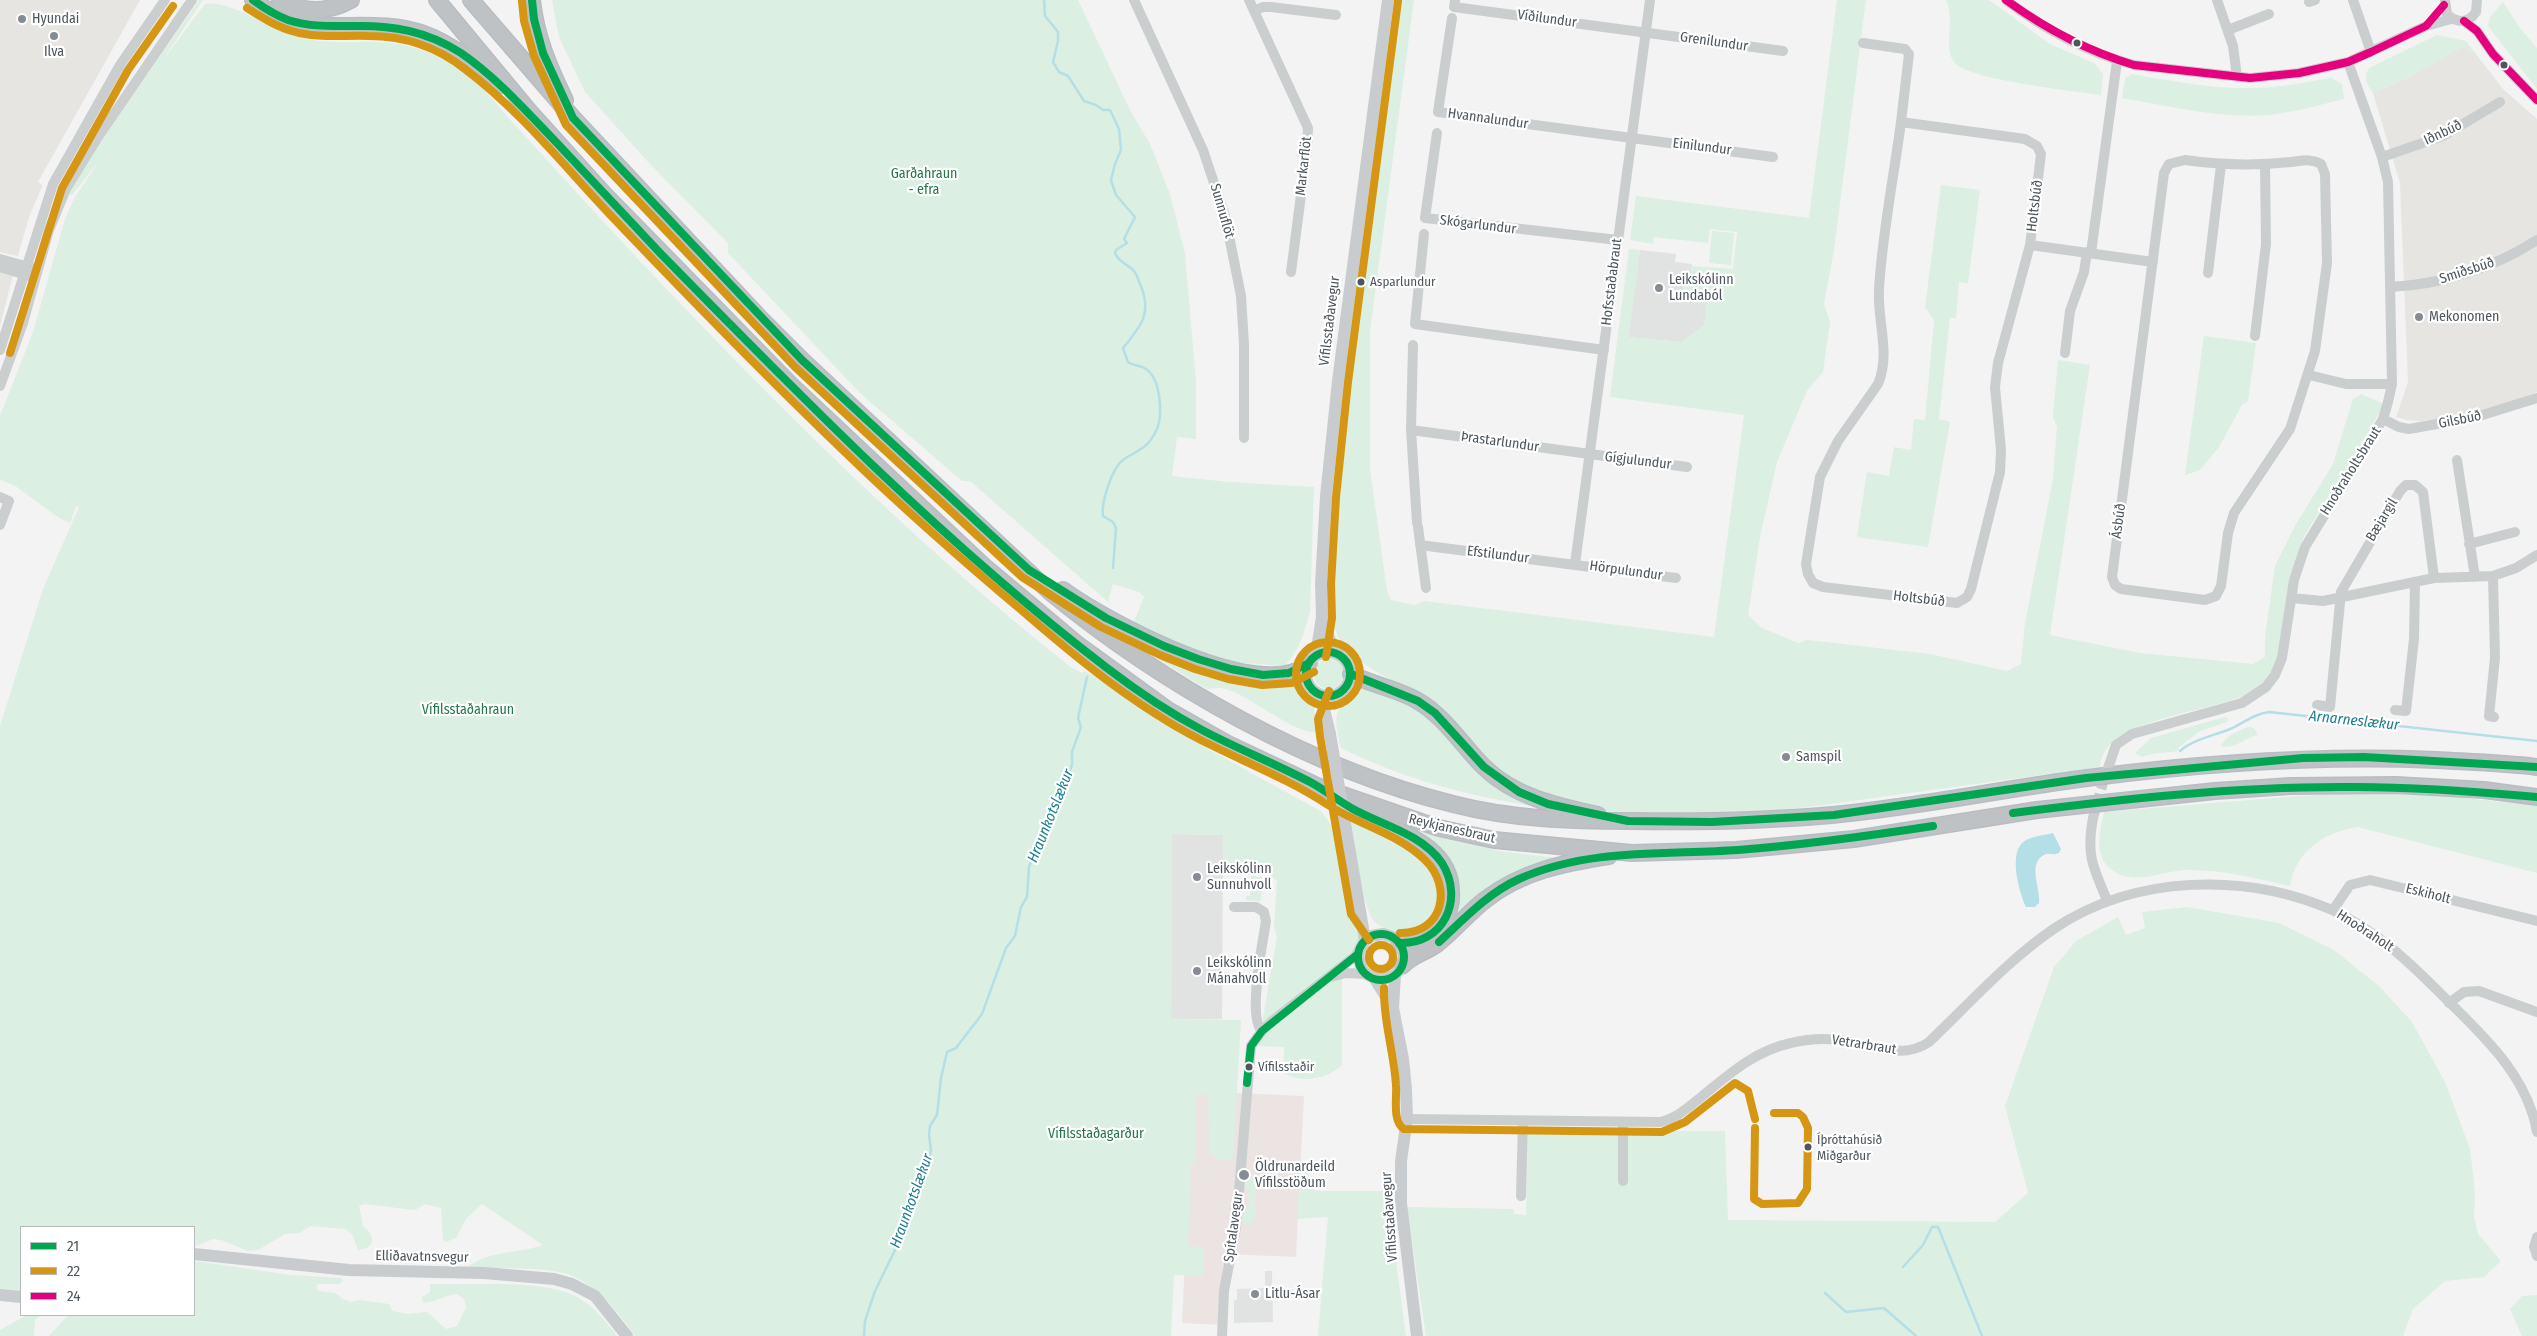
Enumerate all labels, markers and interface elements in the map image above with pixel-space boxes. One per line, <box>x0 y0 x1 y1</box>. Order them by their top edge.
street label: Víðilundur <box>1516 7 1578 31</box>
place label: Hyundai <box>32 11 79 27</box>
marker: Hyundai <box>16 13 28 25</box>
street label: Grenilundur <box>1679 29 1749 55</box>
marker: Ilva <box>48 30 60 42</box>
unlabelled marker <box>2072 38 2082 48</box>
place label: Ilva <box>44 44 64 60</box>
unlabelled marker <box>2499 60 2509 70</box>
street label: Hvannalundur <box>1447 105 1529 133</box>
street label: Iðnbúð <box>2421 117 2465 149</box>
street label: Einilundur <box>1672 135 1732 159</box>
street label: Markarflöt <box>1293 136 1315 196</box>
park label: Garðahraun - efra <box>891 166 957 198</box>
street label: Holtsbúð <box>2023 179 2047 233</box>
street label: Sunnuflöt <box>1206 182 1238 240</box>
street label: Skógarlundur <box>1439 212 1517 238</box>
street label: Hofsstaðabraut <box>1598 237 1626 327</box>
street label: Smiðsbúð <box>2438 254 2496 288</box>
place label: Leikskólinn Lundaból <box>1669 272 1734 304</box>
place label: Asparlundur <box>1370 274 1435 290</box>
street label: Vífilsstaðavegur <box>1316 275 1344 367</box>
marker: Asparlundur <box>1356 277 1366 287</box>
marker: Leikskólinn Lundaból <box>1653 282 1665 294</box>
place label: Mekonomen <box>2429 309 2499 325</box>
marker: Mekonomen <box>2413 311 2425 323</box>
street label: Gilsbúð <box>2437 408 2483 432</box>
street label: Hnoðraholtsbraut <box>2317 424 2385 518</box>
street label: Þrastarlundur <box>1460 428 1540 456</box>
street label: Gígjulundur <box>1604 449 1672 473</box>
street label: Bæjargil <box>2363 495 2401 545</box>
street label: Ásbúð <box>2108 502 2130 540</box>
street label: Efstilundur <box>1466 543 1530 567</box>
street label: Hörpulundur <box>1588 558 1664 584</box>
street label: Holtsbúð <box>1892 587 1946 611</box>
park label: Vífilsstaðahraun <box>422 702 514 718</box>
water label: Arnarneslækur <box>2308 707 2400 735</box>
place label: Samspil <box>1796 749 1841 765</box>
marker: Samspil <box>1780 751 1792 763</box>
water label: Hraunkotslækur <box>1024 767 1078 865</box>
street label: Reykjanesbraut <box>1407 811 1497 847</box>
place label: Leikskólinn Sunnuhvoll <box>1207 861 1272 894</box>
marker: Leikskólinn Sunnuhvoll <box>1191 871 1203 883</box>
street label: Eskiholt <box>2404 880 2452 908</box>
street label: Hnoðraholt <box>2333 906 2397 956</box>
place label: Leikskólinn Mánahvoll <box>1207 955 1272 988</box>
marker: Leikskólinn Mánahvoll <box>1191 965 1203 977</box>
street label: Vetrarbraut <box>1831 1032 1897 1058</box>
place label: Vífilsstaðir <box>1258 1059 1314 1075</box>
marker: Vífilsstaðir <box>1244 1062 1254 1072</box>
park label: Vífilsstaðagarður <box>1048 1126 1144 1142</box>
place label: Íþróttahúsið Miðgarður <box>1817 1132 1882 1163</box>
marker: Íþróttahúsið Miðgarður <box>1803 1142 1813 1152</box>
water label: Hraunkotslækur <box>887 1151 937 1251</box>
place label: Öldrunardeild Vífilsstöðum <box>1255 1159 1335 1192</box>
marker: Öldrunardeild Vífilsstöðum <box>1237 1168 1251 1182</box>
street label: Vífilsstaðavegur <box>1378 1171 1402 1263</box>
street label: Spítalavegur <box>1221 1191 1247 1263</box>
legend <box>20 1226 195 1316</box>
text: 21 <box>67 1237 79 1255</box>
street label: Elliðavatnsvegur <box>375 1248 469 1266</box>
text: 22 <box>67 1262 80 1280</box>
place label: Litlu-Ásar <box>1265 1286 1320 1302</box>
text: 24 <box>67 1287 81 1305</box>
marker: Litlu-Ásar <box>1249 1288 1261 1300</box>

